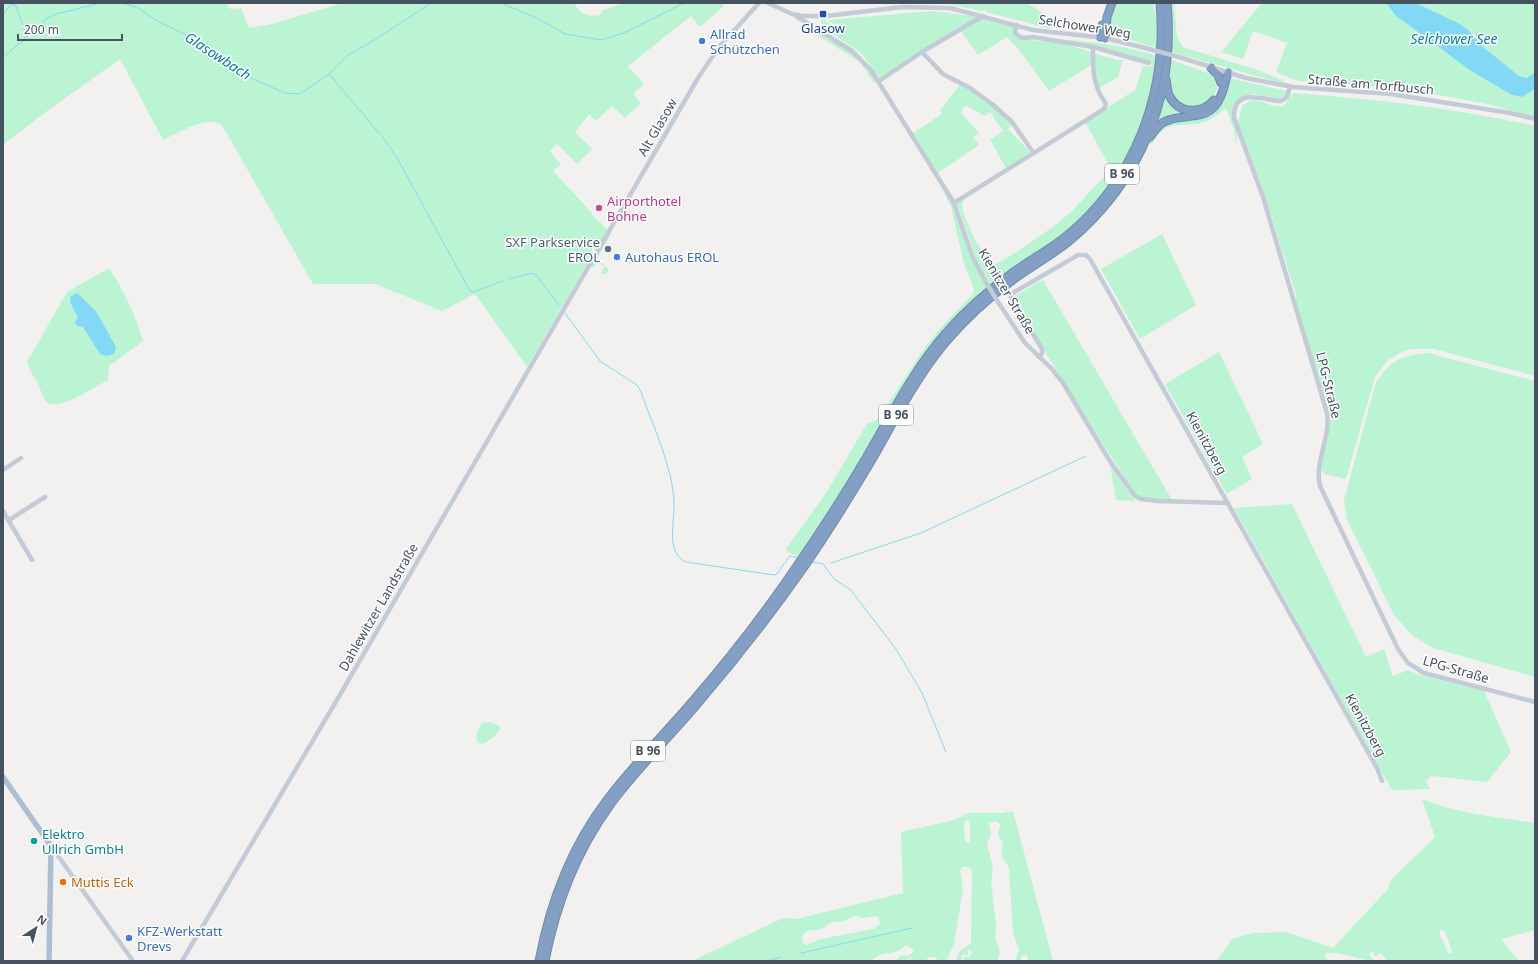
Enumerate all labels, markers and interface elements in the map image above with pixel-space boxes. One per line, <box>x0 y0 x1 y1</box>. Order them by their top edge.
marker: Glasow <box>818 9 828 19</box>
street label: Selchower Weg <box>1038 10 1132 42</box>
scale bar <box>18 16 122 42</box>
place label: Glasow <box>801 19 846 37</box>
text: 200 m <box>24 21 59 38</box>
place label: Allrad Schützchen <box>710 25 780 58</box>
water label: Glasowbach <box>182 27 255 84</box>
water label: Selchower See <box>1410 29 1498 48</box>
marker: Allrad Schützchen <box>697 36 707 46</box>
street label: Straße am Torfbusch <box>1307 70 1435 98</box>
street label: Alt Glasow <box>633 94 681 159</box>
road number: B 96 <box>1105 164 1139 184</box>
place label: Airporthotel Bohne <box>607 192 681 225</box>
marker: Airporthotel Bohne <box>594 203 604 213</box>
place label: SXF Parkservice EROL <box>505 233 600 266</box>
marker: SXF Parkservice EROL <box>603 244 613 254</box>
street label: Kienitzer Straße <box>974 245 1040 337</box>
place label: Autohaus EROL <box>625 248 719 266</box>
marker: Autohaus EROL <box>612 252 622 262</box>
street label: LPG-Straße <box>1312 350 1346 420</box>
road number: B 96 <box>879 405 913 425</box>
street label: Kienitzberg <box>1182 408 1232 478</box>
street label: Dahlewitzer Landstraße <box>334 540 422 674</box>
street label: LPG-Straße <box>1421 651 1491 687</box>
street label: Kienitzberg <box>1341 690 1391 760</box>
road number: B 96 <box>631 741 665 761</box>
place label: Elektro Ullrich GmbH <box>42 825 124 858</box>
marker: Elektro Ullrich GmbH <box>29 836 39 846</box>
place label: Muttis Eck <box>71 873 134 891</box>
marker: Muttis Eck <box>58 877 68 887</box>
north arrow <box>16 908 56 948</box>
text: N <box>34 911 50 928</box>
place label: KFZ-Werkstatt Drevs <box>137 922 223 955</box>
marker: KFZ-Werkstatt Drevs <box>124 933 134 943</box>

